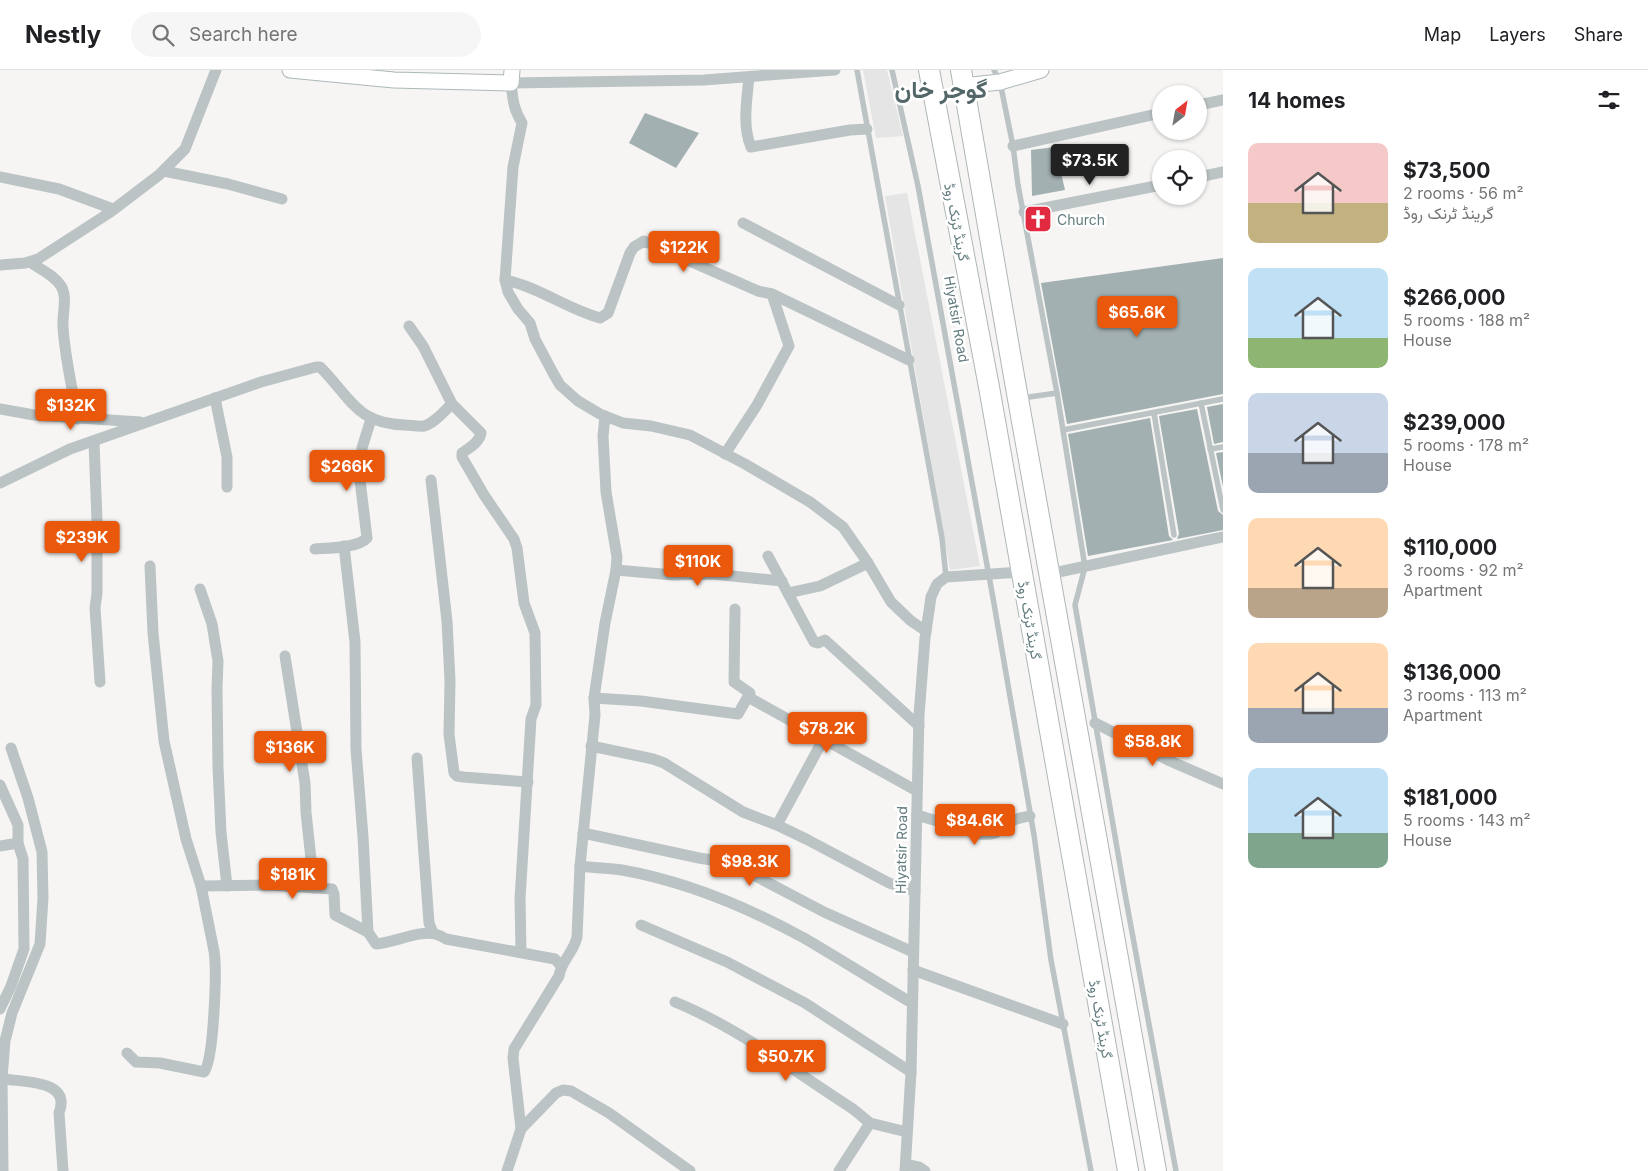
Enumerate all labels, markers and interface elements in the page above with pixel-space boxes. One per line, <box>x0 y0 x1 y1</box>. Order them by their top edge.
search box <box>131 12 481 57</box>
text: Nestly <box>25 20 101 49</box>
icon: search <box>149 21 177 49</box>
text: Search here <box>189 23 298 46</box>
text: Map <box>1424 24 1461 45</box>
text: Layers <box>1489 24 1546 45</box>
text: Share <box>1574 24 1623 45</box>
district label: گوجر خان <box>895 75 988 105</box>
north arrow <box>1152 85 1208 140</box>
map controls <box>1152 85 1207 205</box>
icon: filters <box>1595 86 1623 114</box>
text: 14 homes <box>1248 88 1346 113</box>
pin: $73.5K <box>1049 144 1131 186</box>
text: $73.5K <box>1062 150 1118 170</box>
button: locate <box>1152 150 1207 205</box>
text: $73,500 <box>1403 158 1490 183</box>
icon: home <box>1288 163 1348 223</box>
street label: گرینڈ ٹرنک روڈ <box>940 181 973 263</box>
text: 2 rooms · 56 m² <box>1403 183 1524 203</box>
text: گرینڈ ٹرنک روڈ <box>1403 203 1494 223</box>
church icon: Church <box>1023 204 1053 234</box>
place label: Church <box>1057 211 1105 228</box>
pin: $122K <box>649 230 719 273</box>
text: $122K <box>659 237 709 257</box>
street label: Hiyatsir Road <box>941 274 973 364</box>
text: $266,000 <box>1403 285 1506 310</box>
icon: home <box>1288 288 1348 348</box>
pin: $65.6K <box>1096 296 1178 338</box>
text: $65.6K <box>1108 302 1166 322</box>
text: 5 rooms · 188 m² <box>1403 310 1530 330</box>
text: House <box>1403 330 1452 350</box>
pin: $132K <box>36 388 106 431</box>
text: $132K <box>46 395 96 415</box>
text: $239,000 <box>1403 410 1505 435</box>
icon: home <box>1288 413 1348 473</box>
text: 5 rooms · 178 m² <box>1403 435 1529 455</box>
pin: $266K <box>312 450 382 492</box>
text: House <box>1403 455 1452 475</box>
text: $266K <box>321 456 373 476</box>
pin: $239K <box>47 520 117 563</box>
text: $239K <box>56 527 108 547</box>
text: $110,000 <box>1403 535 1497 560</box>
icon: home <box>1288 538 1348 598</box>
pin: $110K <box>663 544 733 587</box>
text: $110K <box>675 551 721 571</box>
text: 3 rooms · 92 m² <box>1403 560 1524 580</box>
street label: گرینڈ ٹرنک روڈ <box>1014 579 1045 661</box>
text: Apartment <box>1403 580 1483 600</box>
text: $136,000 <box>1403 660 1501 685</box>
icon: home <box>1288 663 1348 723</box>
text: 3 rooms · 113 m² <box>1403 685 1527 705</box>
text: Apartment <box>1403 705 1483 725</box>
pin: $78.2K <box>786 712 868 754</box>
text: $78.2K <box>799 718 855 738</box>
pin: $58.8K <box>1112 724 1194 767</box>
pin: $136K <box>255 730 325 773</box>
text: $58.8K <box>1124 731 1182 751</box>
text: $136K <box>265 737 315 757</box>
text: $181,000 <box>1403 785 1497 810</box>
icon: home <box>1288 788 1348 848</box>
pin: $84.6K <box>934 804 1016 846</box>
street label: Hiyatsir Road <box>892 806 910 894</box>
text: $84.6K <box>946 810 1004 830</box>
text: 5 rooms · 143 m² <box>1403 810 1531 830</box>
text: House <box>1403 830 1452 850</box>
pin: $98.3K <box>709 844 791 887</box>
text: $98.3K <box>721 851 779 871</box>
pin: $181K <box>258 858 328 900</box>
text: $181K <box>270 864 316 884</box>
street label: گرینڈ ٹرنک روڈ <box>1085 978 1116 1060</box>
pin: $50.7K <box>745 1040 827 1082</box>
text: $50.7K <box>758 1046 814 1066</box>

